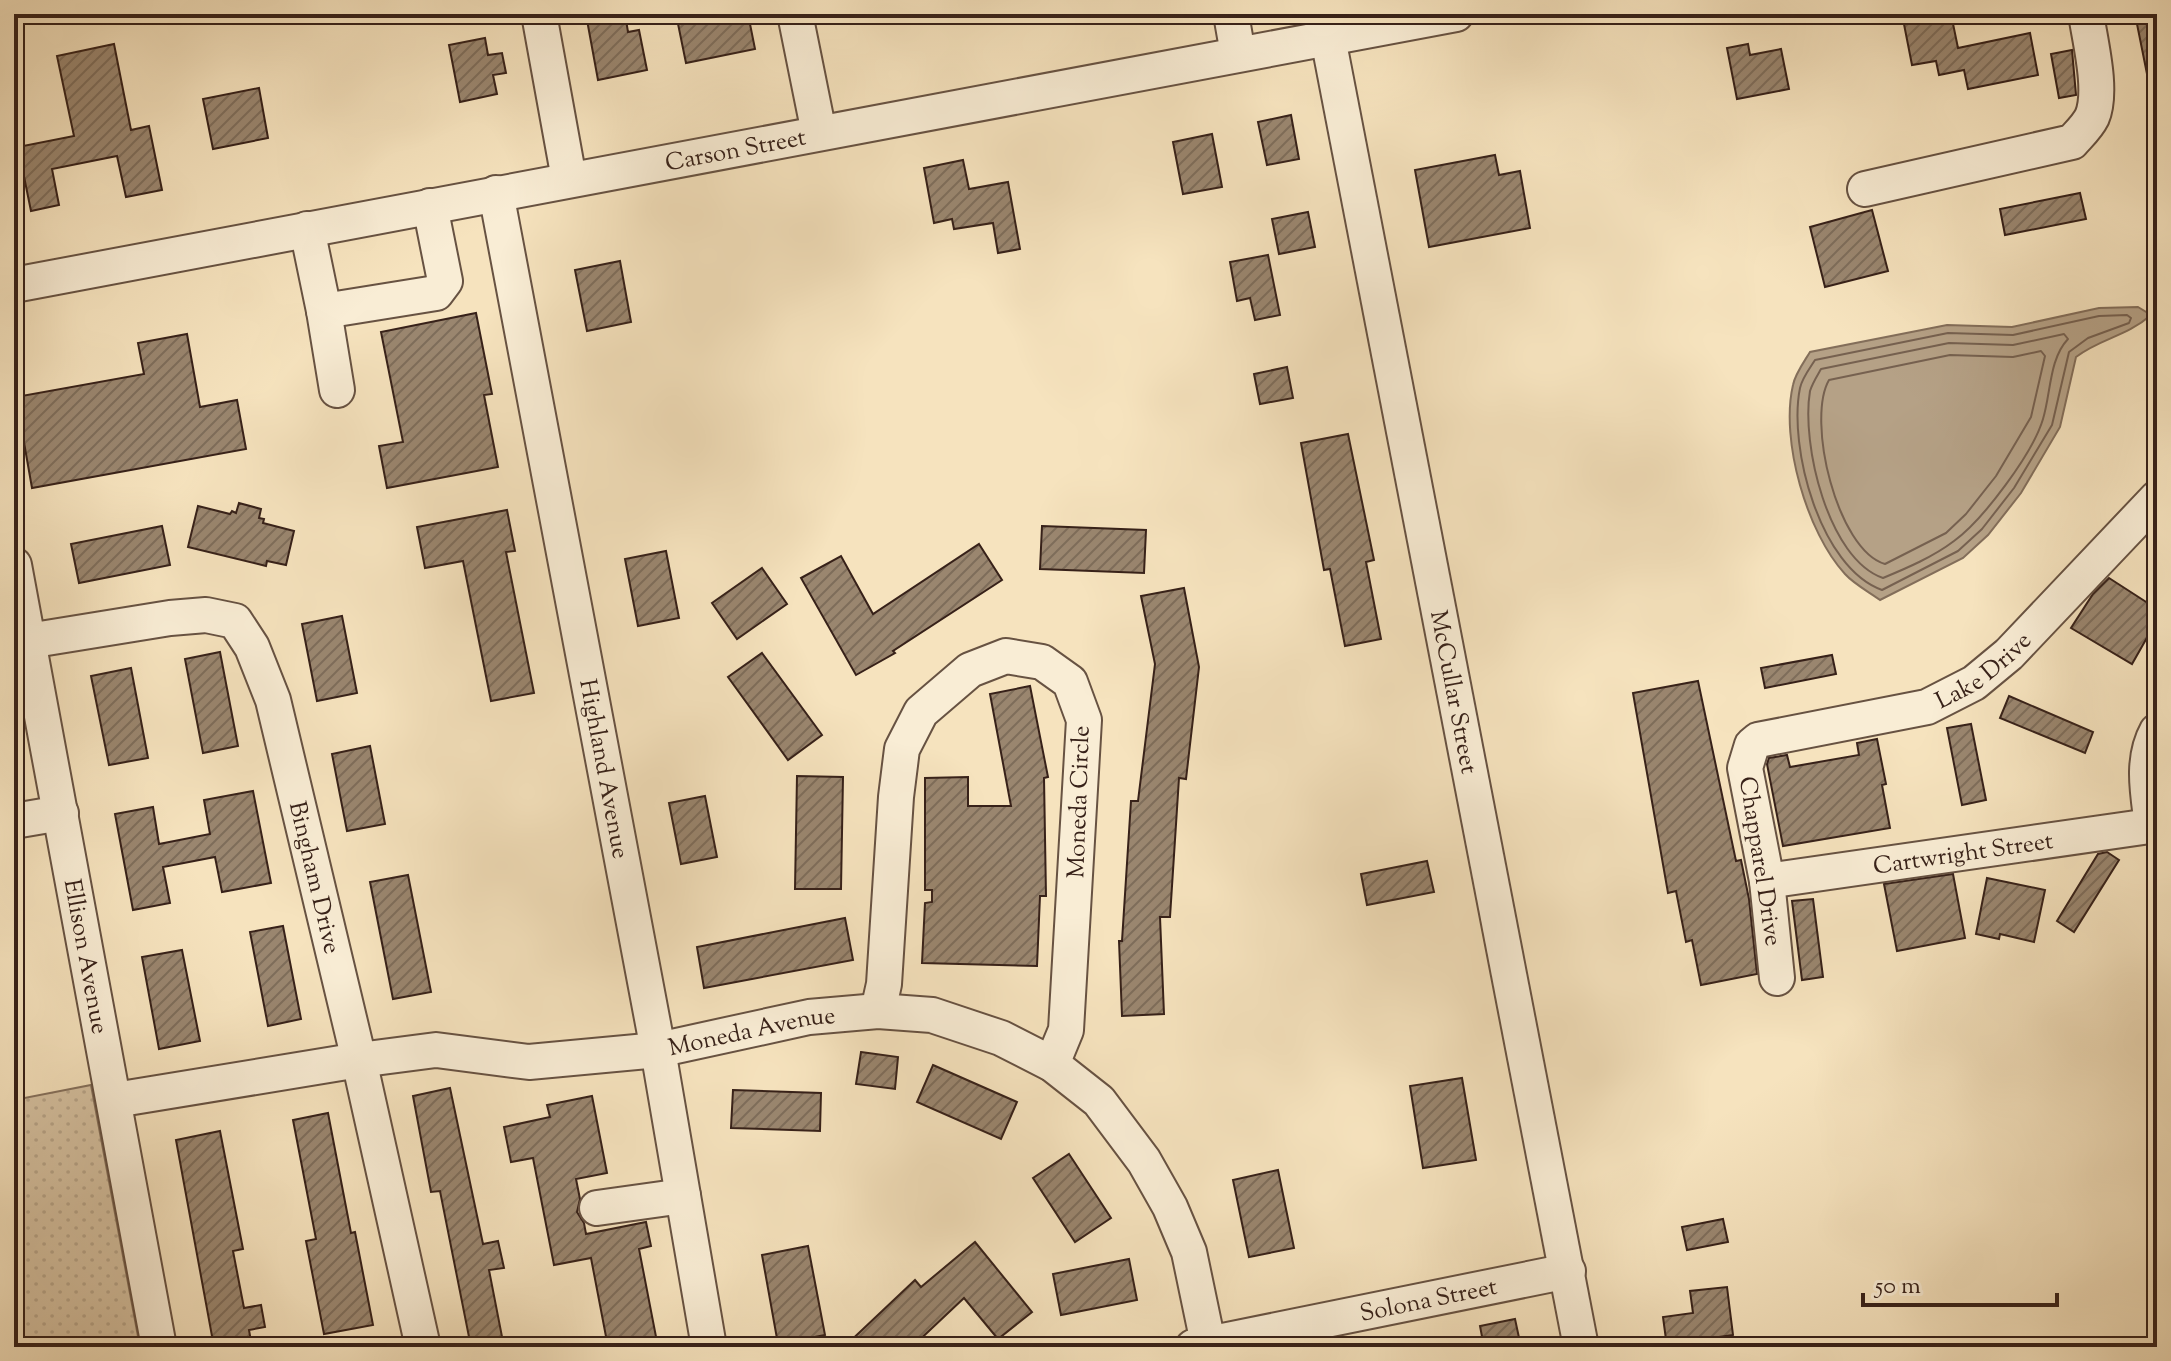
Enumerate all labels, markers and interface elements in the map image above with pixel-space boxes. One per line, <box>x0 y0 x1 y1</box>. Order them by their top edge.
street label: Carson Street <box>663 122 809 181</box>
street label: McCullar Street <box>1420 608 1485 777</box>
street label: Lake Drive <box>1930 625 2040 719</box>
street label: Highland Avenue <box>569 677 636 862</box>
street label: Moneda Circle <box>1060 725 1100 879</box>
street label: Chapparel Drive <box>1729 774 1789 948</box>
street label: Bingham Drive <box>279 798 348 957</box>
street label: Cartwright Street <box>1871 825 2056 885</box>
street label: Ellison Avenue <box>54 876 116 1037</box>
street label: Moneda Avenue <box>665 1000 837 1066</box>
scale bar <box>1863 1257 2057 1307</box>
text: 50 m <box>1873 1270 1921 1304</box>
street label: Solona Street <box>1357 1271 1500 1332</box>

